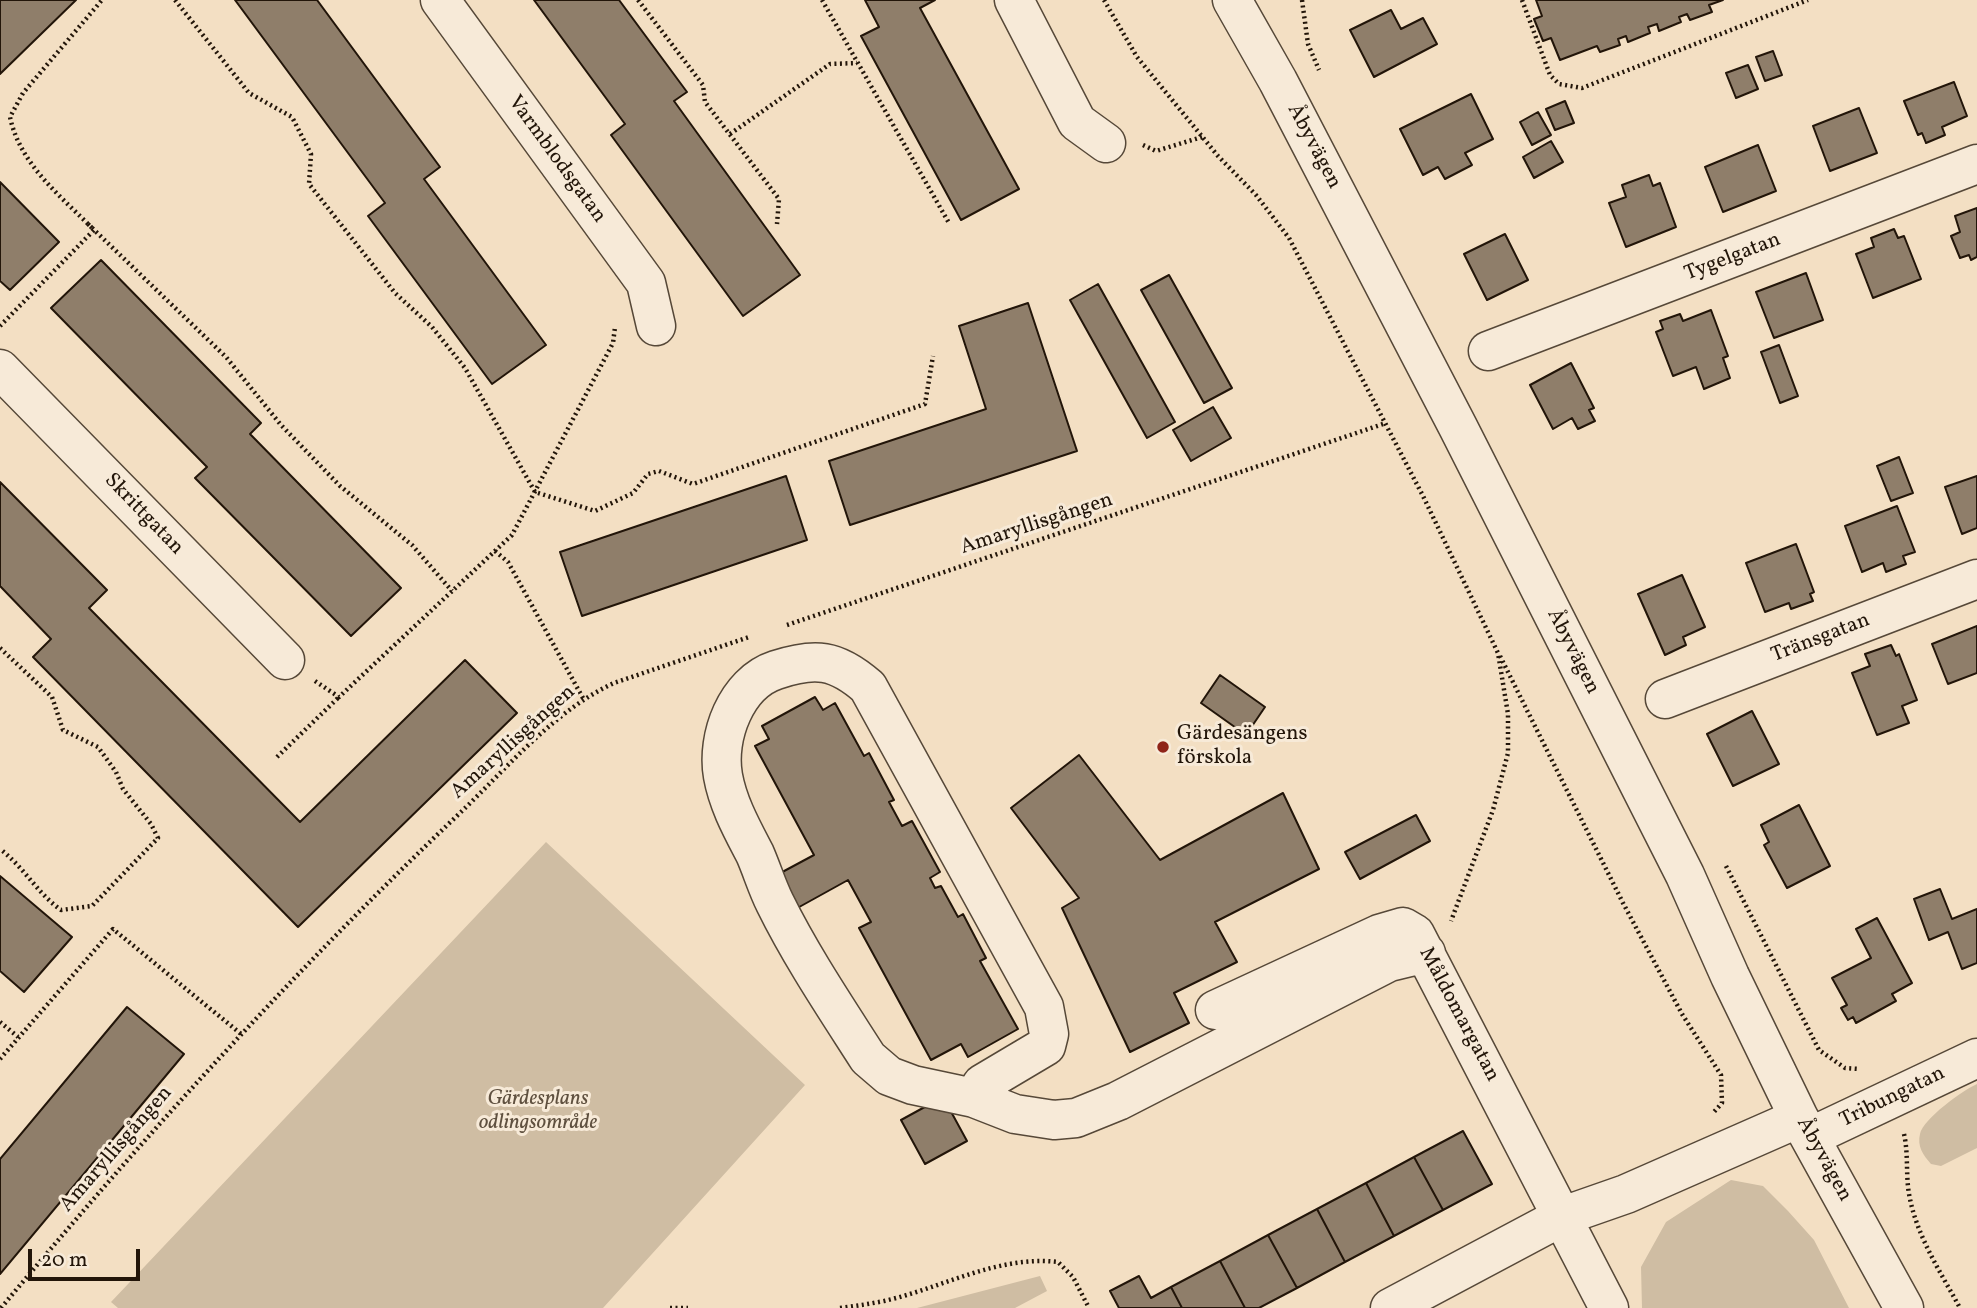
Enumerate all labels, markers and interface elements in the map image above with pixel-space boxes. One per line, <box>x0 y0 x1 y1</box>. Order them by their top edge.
street label: Varmblodsgatan <box>501 91 611 229</box>
street label: Åbyvägen <box>1280 100 1346 194</box>
street label: Tygelgatan <box>1681 228 1785 288</box>
street label: Skrittgatan <box>98 469 188 561</box>
street label: Amaryllisgången <box>958 488 1116 562</box>
street label: Åbyvägen <box>1540 605 1604 699</box>
street label: Tränsgatan <box>1768 609 1874 669</box>
street label: Amaryllisgången <box>447 681 581 805</box>
place label: Gärdesängens förskola <box>1177 722 1308 772</box>
marker: Gärdesängens förskola <box>1155 739 1171 755</box>
street label: Måldomargatan <box>1412 944 1504 1086</box>
street label: Tribungatan <box>1836 1062 1950 1134</box>
street label: Amaryllisgången <box>55 1082 179 1218</box>
park label: Gärdesplans odlingsområde <box>479 1087 597 1137</box>
street label: Åbyvägen <box>1790 1114 1856 1206</box>
scale bar <box>32 1234 144 1278</box>
text: 20 m <box>41 1246 87 1275</box>

